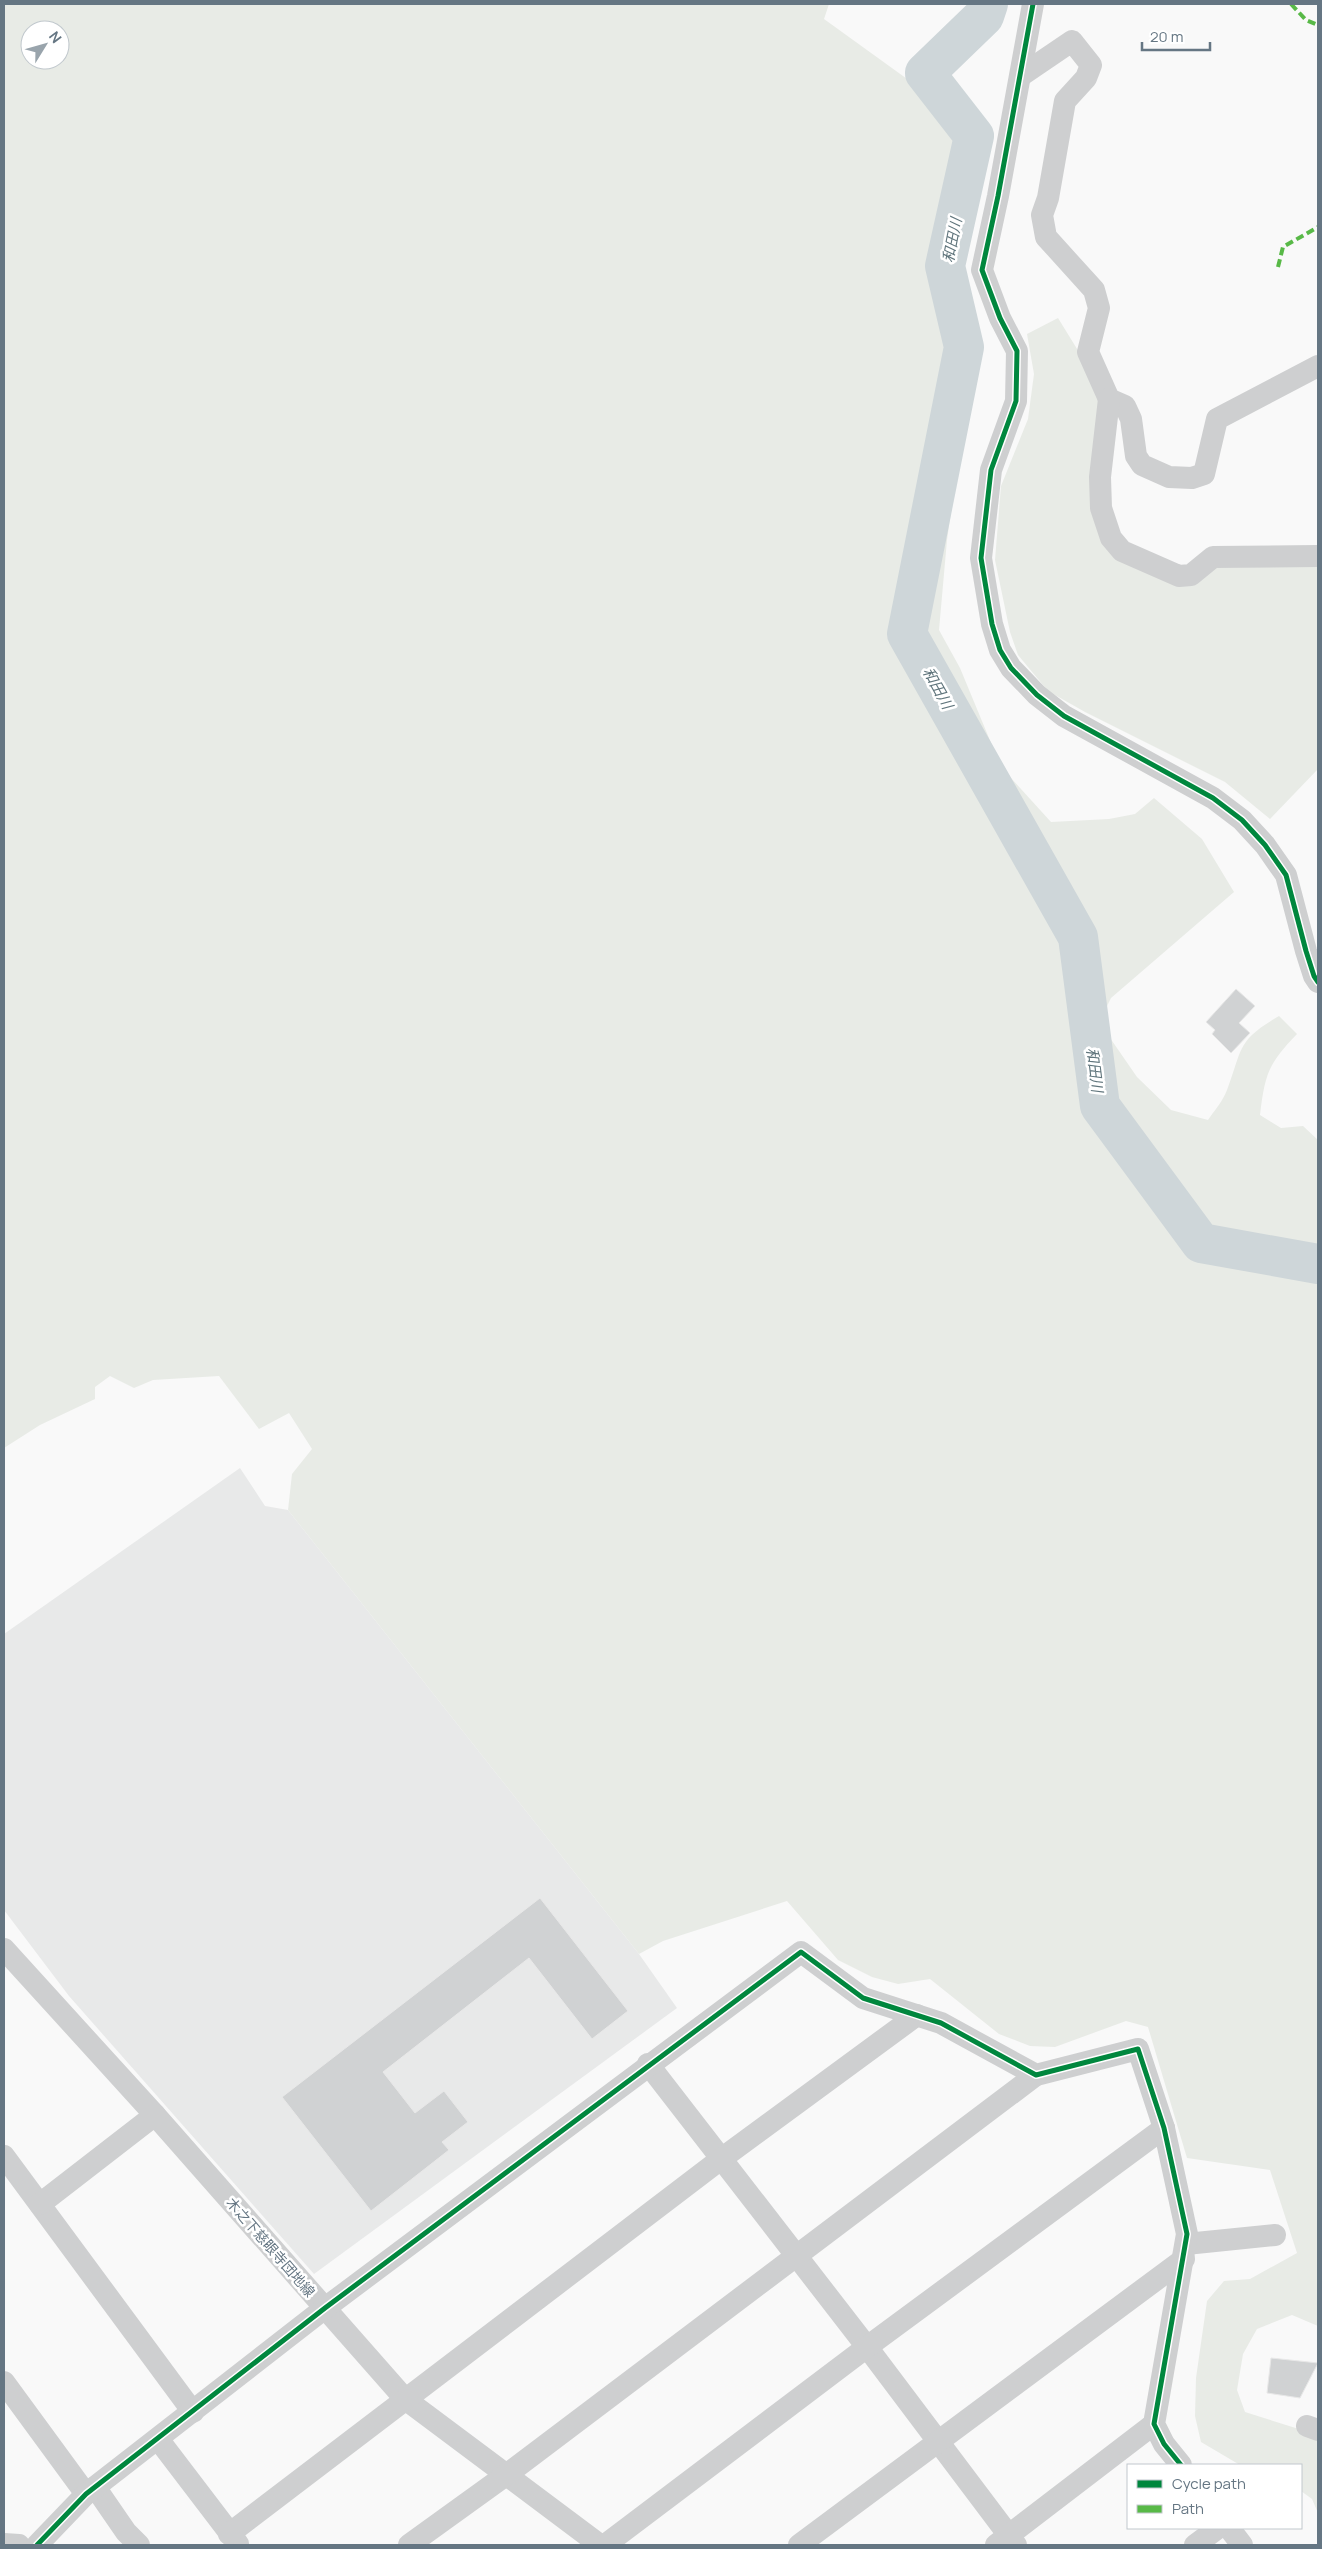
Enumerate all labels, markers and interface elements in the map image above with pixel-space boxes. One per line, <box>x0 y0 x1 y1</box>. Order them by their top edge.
north arrow <box>20 20 70 70</box>
scale bar <box>1142 20 1210 52</box>
text: 20 m <box>1150 26 1183 47</box>
text: N <box>45 27 66 47</box>
water label: 和田川 <box>937 214 967 264</box>
water label: 和田川 <box>918 663 959 715</box>
water label: 和田川 <box>1082 1046 1108 1096</box>
street label: 木之下慈眼寺団地線 <box>222 2193 320 2301</box>
legend <box>1127 2464 1302 2529</box>
text: Cycle path <box>1172 2473 1246 2494</box>
text: Path <box>1172 2498 1204 2519</box>

